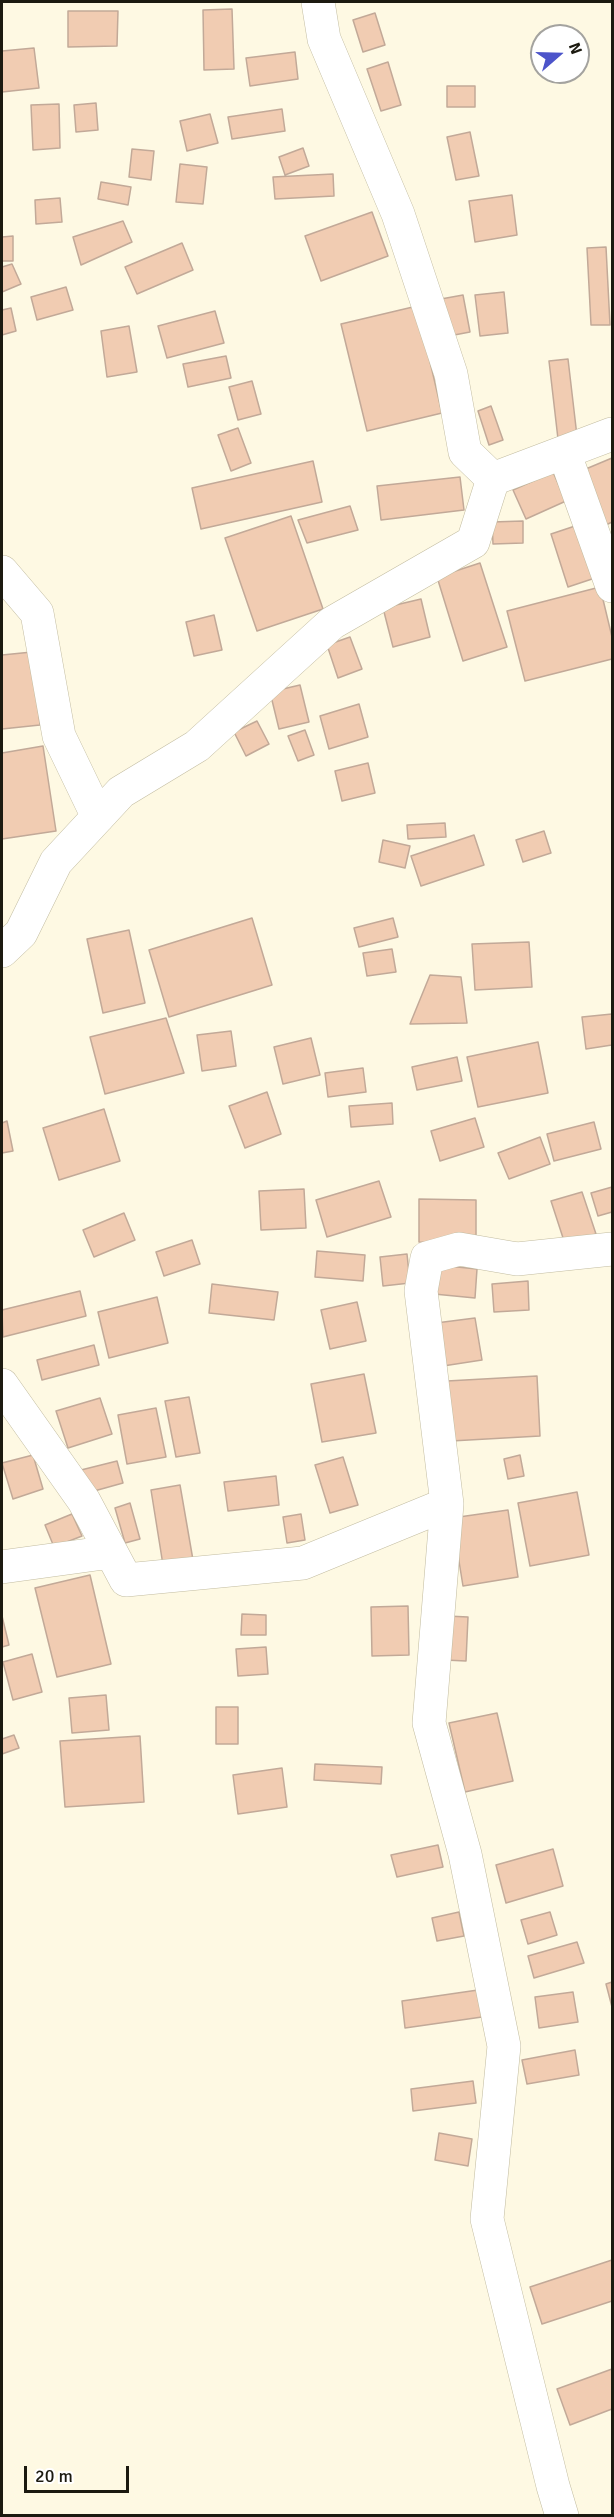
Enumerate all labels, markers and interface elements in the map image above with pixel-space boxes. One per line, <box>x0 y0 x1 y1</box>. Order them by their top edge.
north arrow <box>530 24 590 84</box>
text: N <box>564 40 586 57</box>
scale bar <box>27 2454 132 2492</box>
text: 20 m <box>35 2465 73 2487</box>

